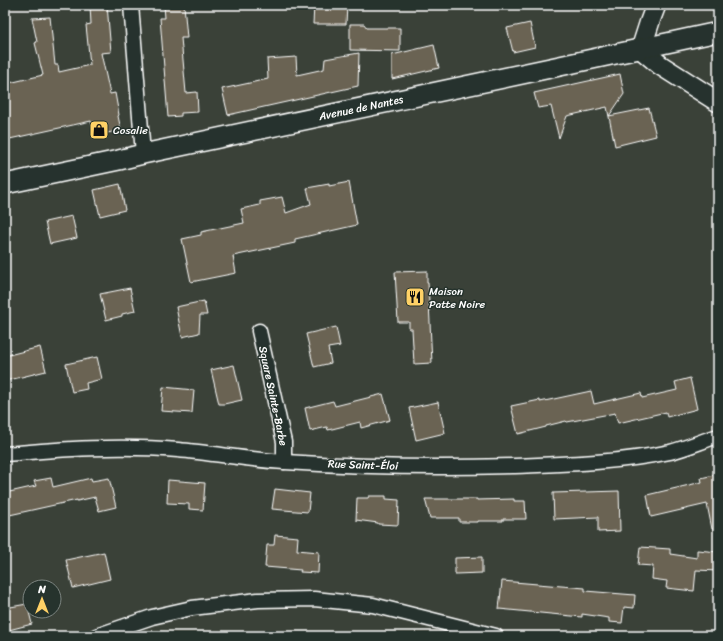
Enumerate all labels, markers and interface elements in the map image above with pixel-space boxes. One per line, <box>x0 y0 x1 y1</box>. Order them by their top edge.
street label: Avenue de Nantes <box>316 90 405 126</box>
shop icon: Cosalie <box>88 119 110 141</box>
place label: Cosalie <box>113 121 148 140</box>
place label: Maison Patte Noire <box>429 282 486 314</box>
restaurant icon: Maison Patte Noire <box>404 286 426 308</box>
street label: Square Sainte-Barbe <box>253 344 293 448</box>
street label: Rue Saint-Éloi <box>328 454 399 476</box>
north arrow <box>22 579 62 619</box>
text: N <box>37 580 46 599</box>

